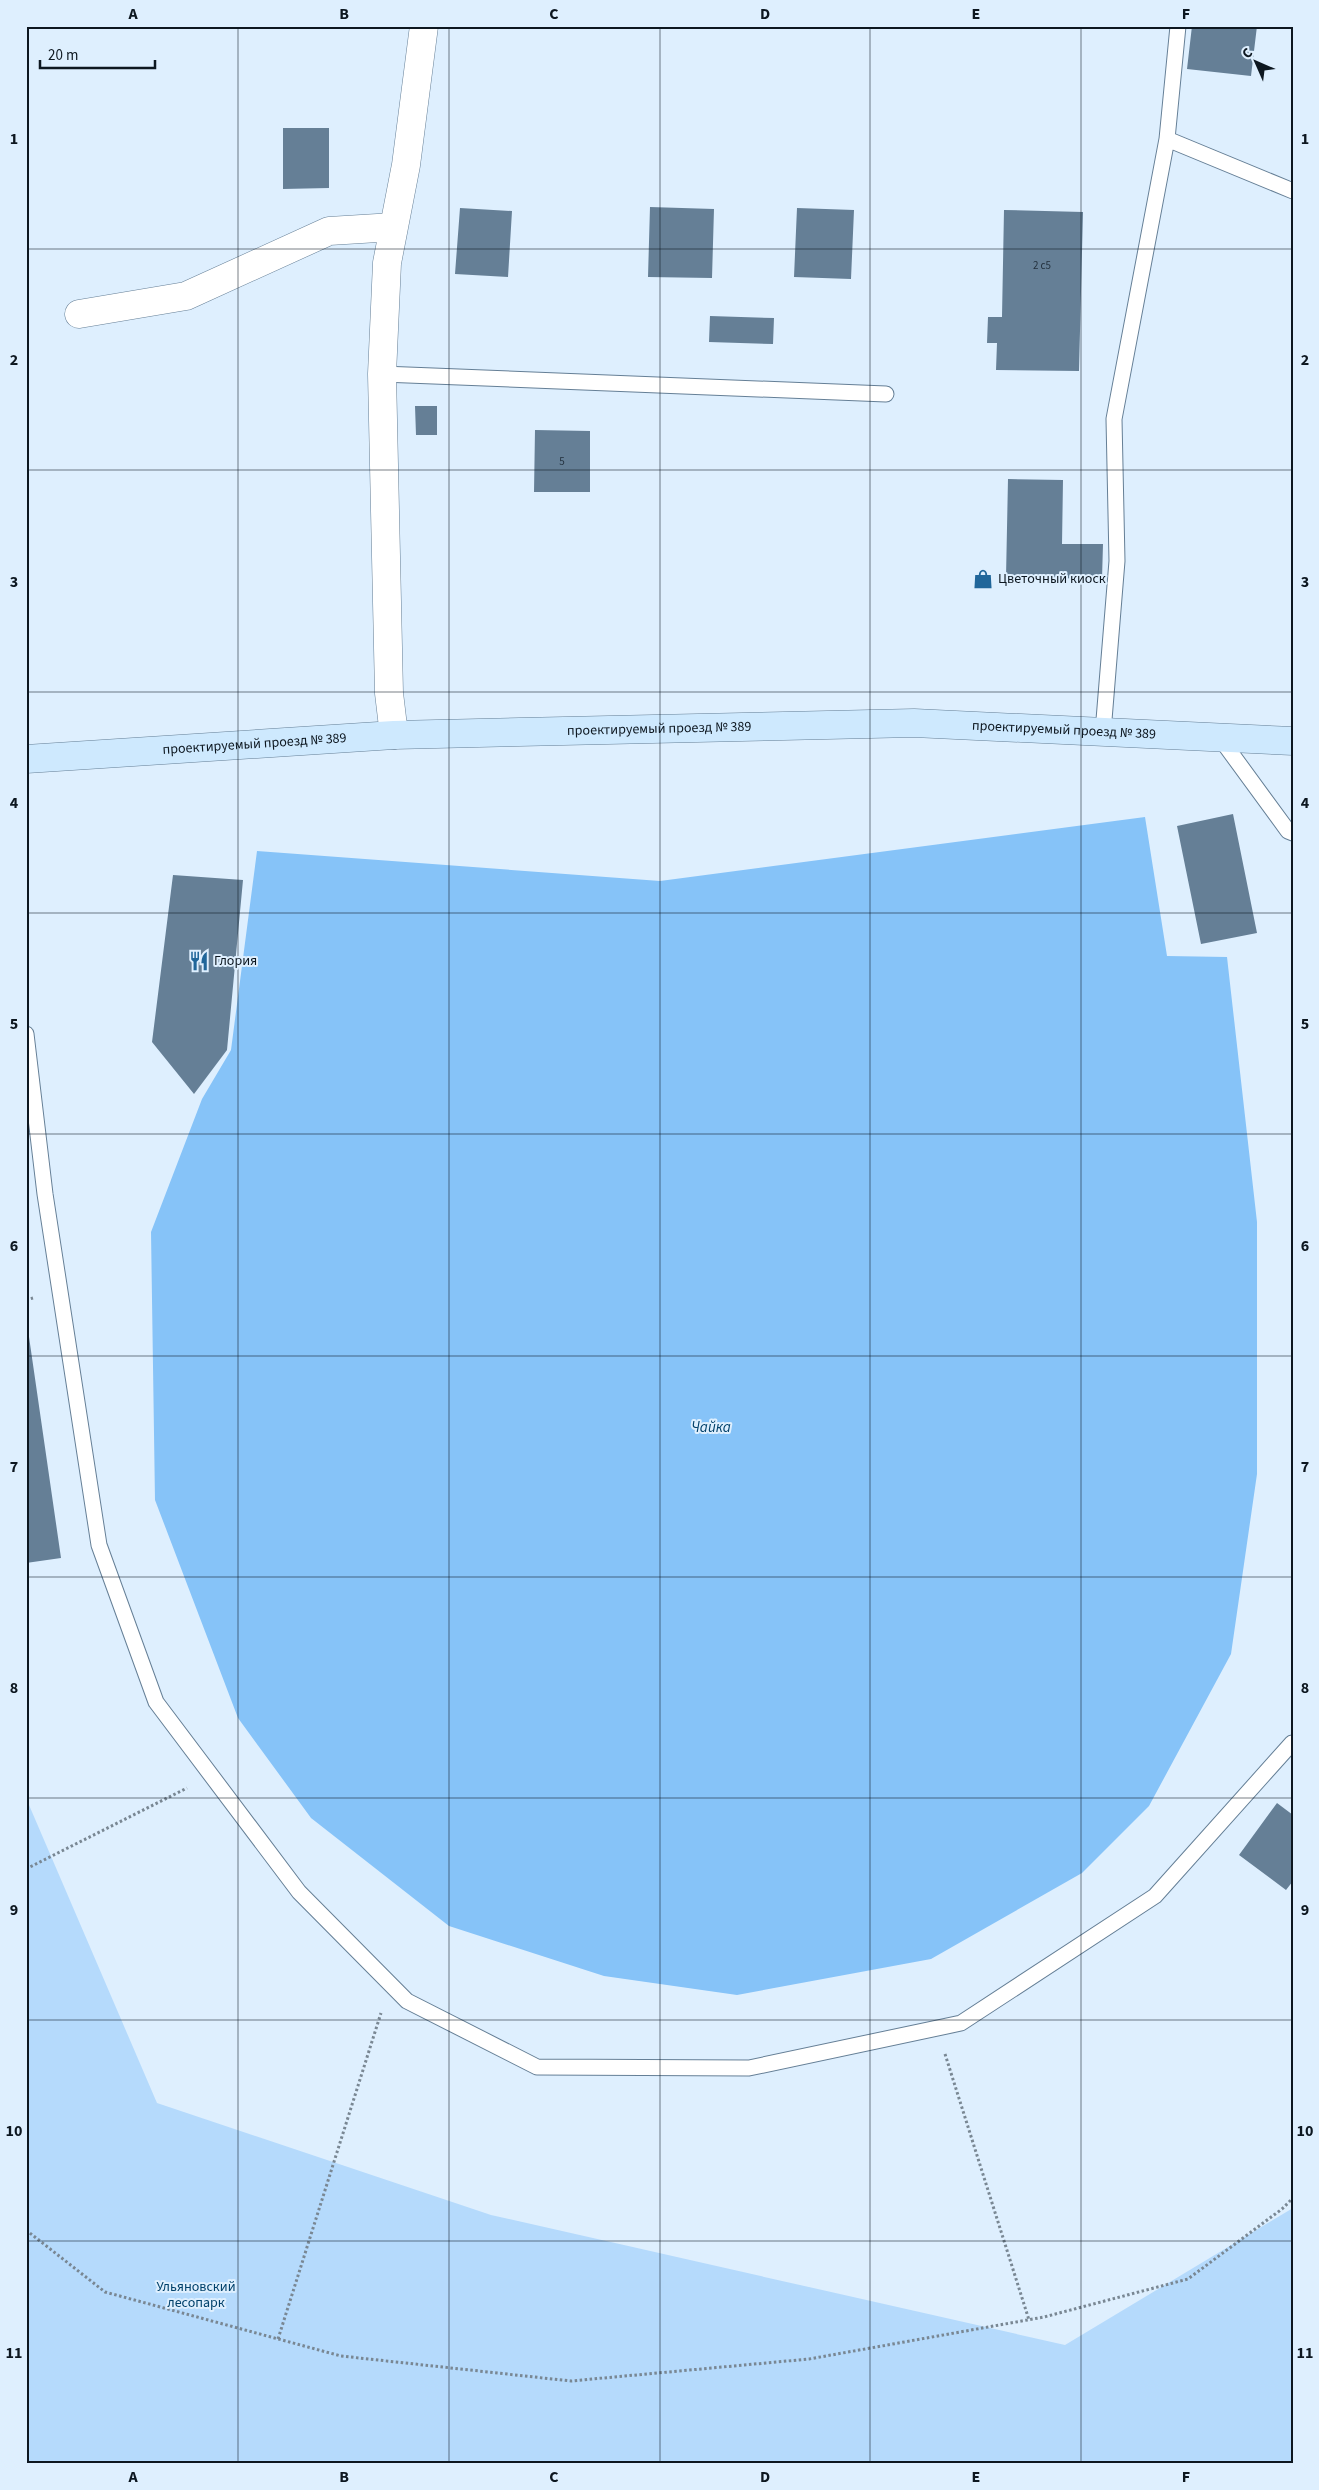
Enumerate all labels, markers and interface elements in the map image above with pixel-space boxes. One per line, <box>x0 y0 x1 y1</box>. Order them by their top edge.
text: A <box>127 3 138 25</box>
text: B <box>339 3 349 25</box>
text: C <box>549 3 559 25</box>
text: D <box>760 3 770 25</box>
text: E <box>972 3 980 25</box>
text: F <box>1182 3 1190 25</box>
scale bar <box>40 38 155 70</box>
north arrow <box>1232 38 1282 88</box>
text: С <box>1238 44 1257 63</box>
text: 20 m <box>48 45 78 66</box>
text: 1 <box>10 128 18 150</box>
text: 1 <box>1301 128 1309 150</box>
house number: 2 с5 <box>1033 258 1051 273</box>
text: 2 <box>10 349 18 371</box>
text: 2 <box>1301 349 1309 371</box>
house number: 5 <box>559 454 565 469</box>
shop icon: Цветочный киоск <box>972 568 994 590</box>
place label: Цветочный киоск <box>998 569 1106 589</box>
text: 3 <box>10 571 18 593</box>
text: 3 <box>1301 571 1309 593</box>
street label: проектируемый проезд № 389 <box>971 716 1156 744</box>
street label: проектируемый проезд № 389 <box>567 717 752 741</box>
street label: проектируемый проезд № 389 <box>162 728 347 760</box>
text: 4 <box>10 792 19 814</box>
text: 4 <box>1301 792 1310 814</box>
restaurant icon: Глория <box>188 950 210 972</box>
place label: Глория <box>214 951 257 971</box>
text: 5 <box>10 1013 18 1035</box>
text: 5 <box>1301 1013 1309 1035</box>
text: 6 <box>10 1235 18 1257</box>
text: 6 <box>1301 1235 1309 1257</box>
water label: Чайка <box>691 1417 731 1438</box>
text: 7 <box>10 1456 18 1478</box>
text: 7 <box>1301 1456 1309 1478</box>
text: 8 <box>10 1677 18 1699</box>
text: 8 <box>1301 1677 1309 1699</box>
text: 9 <box>10 1899 18 1921</box>
text: 9 <box>1301 1899 1309 1921</box>
text: 10 <box>6 2120 22 2142</box>
text: 10 <box>1297 2120 1313 2142</box>
park label: Ульяновский лесопарк <box>156 2277 236 2313</box>
text: 11 <box>6 2342 22 2364</box>
text: 11 <box>1297 2342 1313 2364</box>
text: A <box>127 2466 138 2488</box>
text: B <box>339 2466 349 2488</box>
text: C <box>549 2466 559 2488</box>
text: D <box>760 2466 770 2488</box>
text: E <box>972 2466 980 2488</box>
text: F <box>1182 2466 1190 2488</box>

